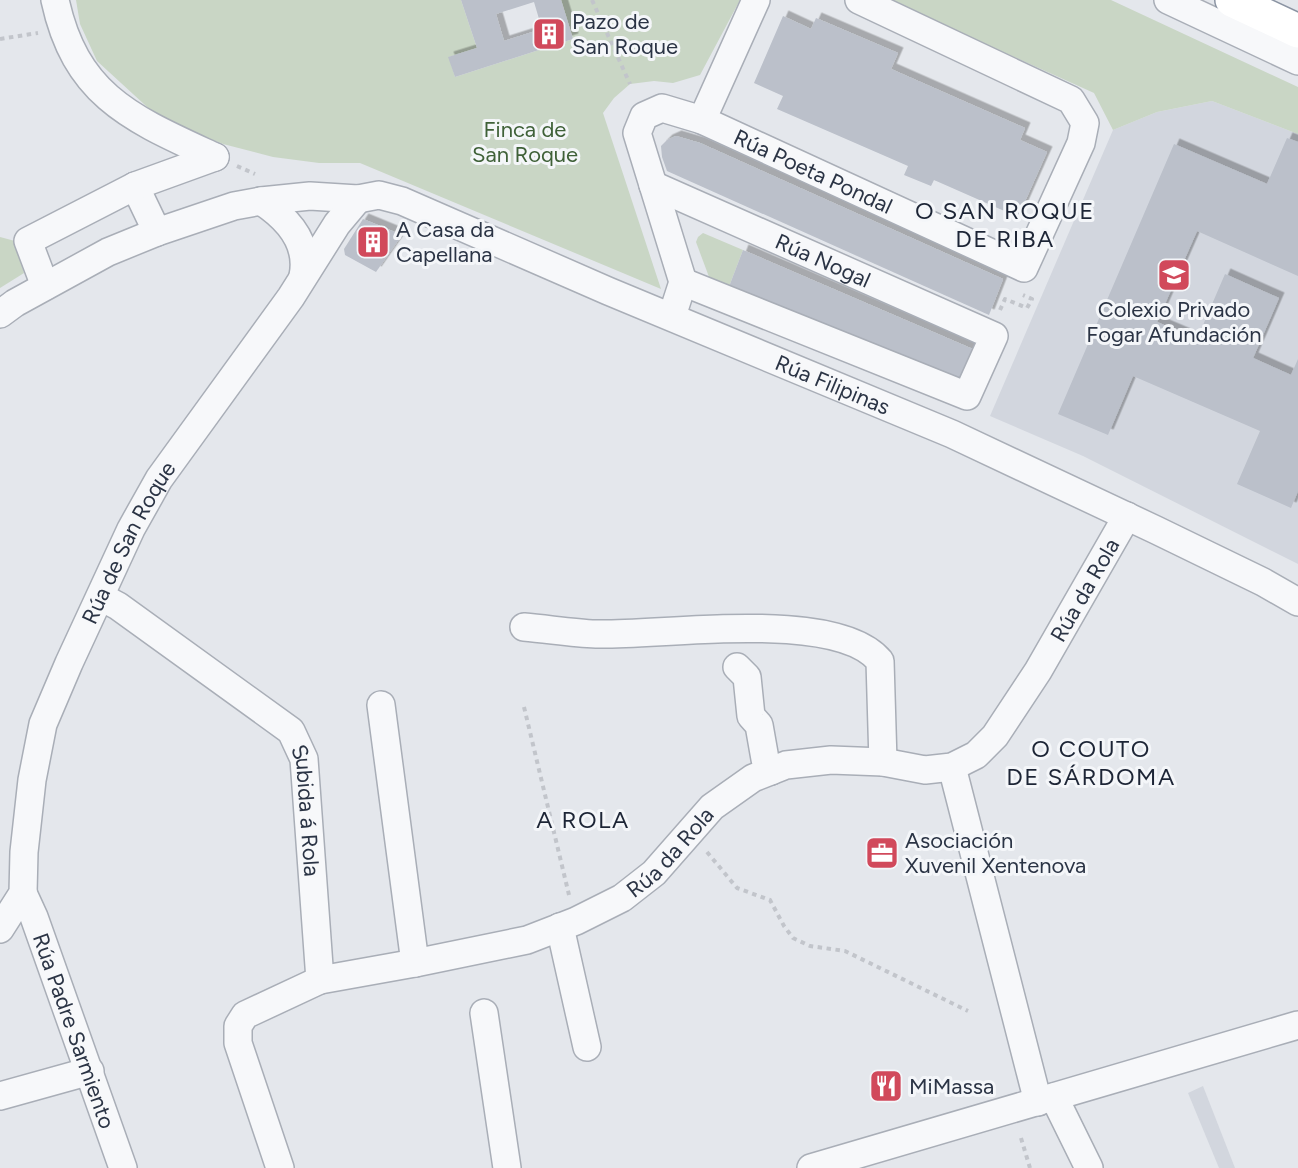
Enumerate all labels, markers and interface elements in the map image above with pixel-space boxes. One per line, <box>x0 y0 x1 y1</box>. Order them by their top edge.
place label: Pazo de San Roque <box>572 8 678 60</box>
building icon: Pazo de San Roque <box>531 16 567 52</box>
park label: Finca de San Roque <box>472 116 578 168</box>
street label: Rúa Poeta Pondal <box>730 123 897 219</box>
district label: O SAN ROQUE DE RIBA <box>915 196 1095 253</box>
place label: A Casa da Capellana <box>396 216 494 268</box>
building icon: A Casa da Capellana <box>355 224 391 260</box>
street label: Rúa Nogal <box>771 227 875 293</box>
school or university icon: Colexio Privado Fogar Afundación <box>1156 257 1192 293</box>
place label: Colexio Privado Fogar Afundación <box>1086 296 1262 348</box>
street label: Rúa Filipinas <box>771 349 894 420</box>
street label: Rúa de San Roque <box>76 456 181 628</box>
street label: Rúa da Rola <box>1044 533 1125 647</box>
district label: O COUTO DE SÁRDOMA <box>1006 734 1176 791</box>
street label: Subida á Rola <box>285 740 326 877</box>
street label: Rúa da Rola <box>621 801 719 903</box>
district label: A ROLA <box>536 805 630 834</box>
place label: Asociación Xuvenil Xentenova <box>905 827 1086 879</box>
office icon: Asociación Xuvenil Xentenova <box>864 835 900 871</box>
street label: Rúa Padre Sarmiento <box>27 929 121 1132</box>
restaurant icon: MiMassa <box>868 1068 904 1104</box>
place label: MiMassa <box>909 1073 994 1100</box>

